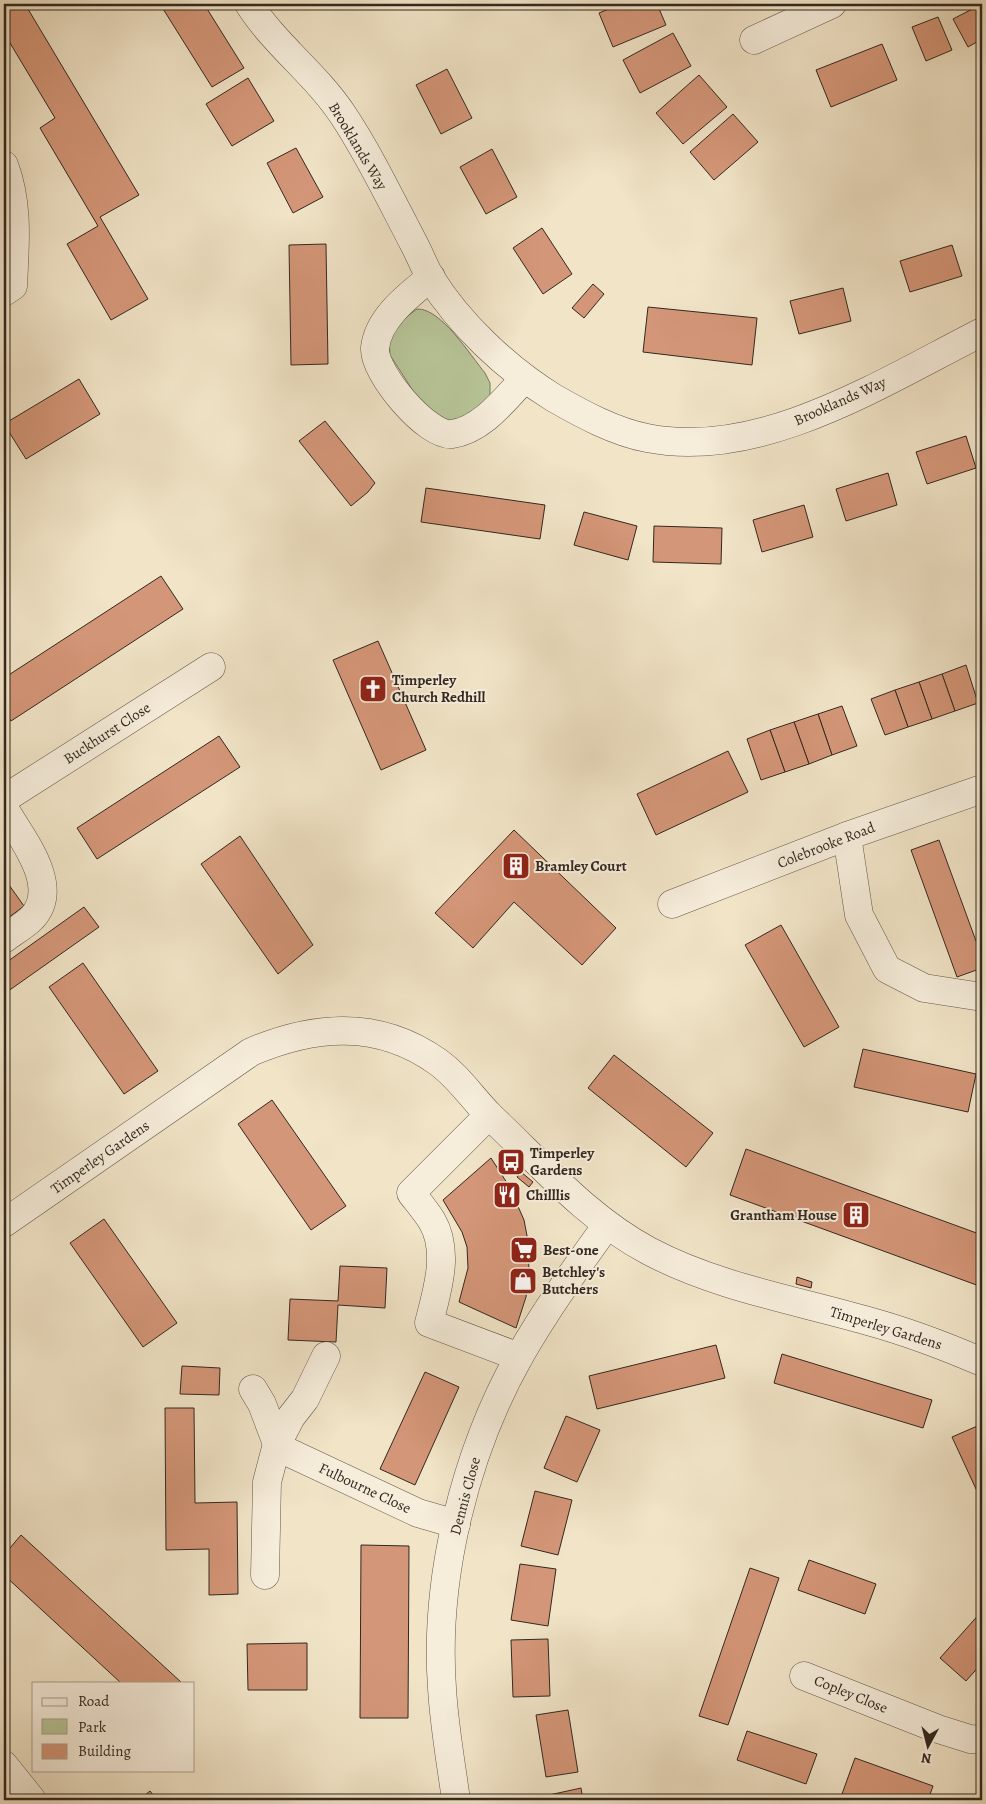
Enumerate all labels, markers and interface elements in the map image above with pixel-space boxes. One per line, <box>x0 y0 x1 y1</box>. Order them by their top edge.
street label: Brooklands Way <box>324 98 392 194</box>
street label: Brooklands Way <box>791 372 890 430</box>
place label: Timperley Church Redhill <box>392 670 485 707</box>
church icon: Timperley Church Redhill <box>358 674 388 704</box>
street label: Buckhurst Close <box>60 697 155 769</box>
street label: Colebrooke Road <box>774 817 879 873</box>
building icon: Bramley Court <box>501 851 531 881</box>
place label: Bramley Court <box>535 856 627 876</box>
street label: Timperley Gardens <box>47 1115 153 1199</box>
place label: Timperley Gardens <box>530 1143 595 1180</box>
bus stop icon: Timperley Gardens <box>496 1147 526 1177</box>
restaurant icon: Chilllis <box>492 1180 522 1210</box>
place label: Chilllis <box>526 1185 570 1205</box>
building icon: Grantham House <box>841 1200 871 1230</box>
place label: Grantham House <box>730 1205 837 1225</box>
supermarket icon: Best-one <box>509 1235 539 1265</box>
place label: Best-one <box>543 1240 599 1260</box>
place label: Betchley's Butchers <box>542 1262 605 1299</box>
shop icon: Betchley's Butchers <box>508 1266 538 1296</box>
street label: Timperley Gardens <box>827 1301 945 1355</box>
street label: Dennis Close <box>445 1454 485 1537</box>
street label: Fulbourne Close <box>316 1458 415 1518</box>
street label: Copley Close <box>811 1670 891 1718</box>
legend <box>32 1682 195 1772</box>
text: Road <box>78 1691 110 1711</box>
text: Park <box>78 1717 107 1737</box>
north arrow <box>904 1722 954 1772</box>
text: Building <box>78 1741 131 1761</box>
text: N <box>920 1748 933 1768</box>

